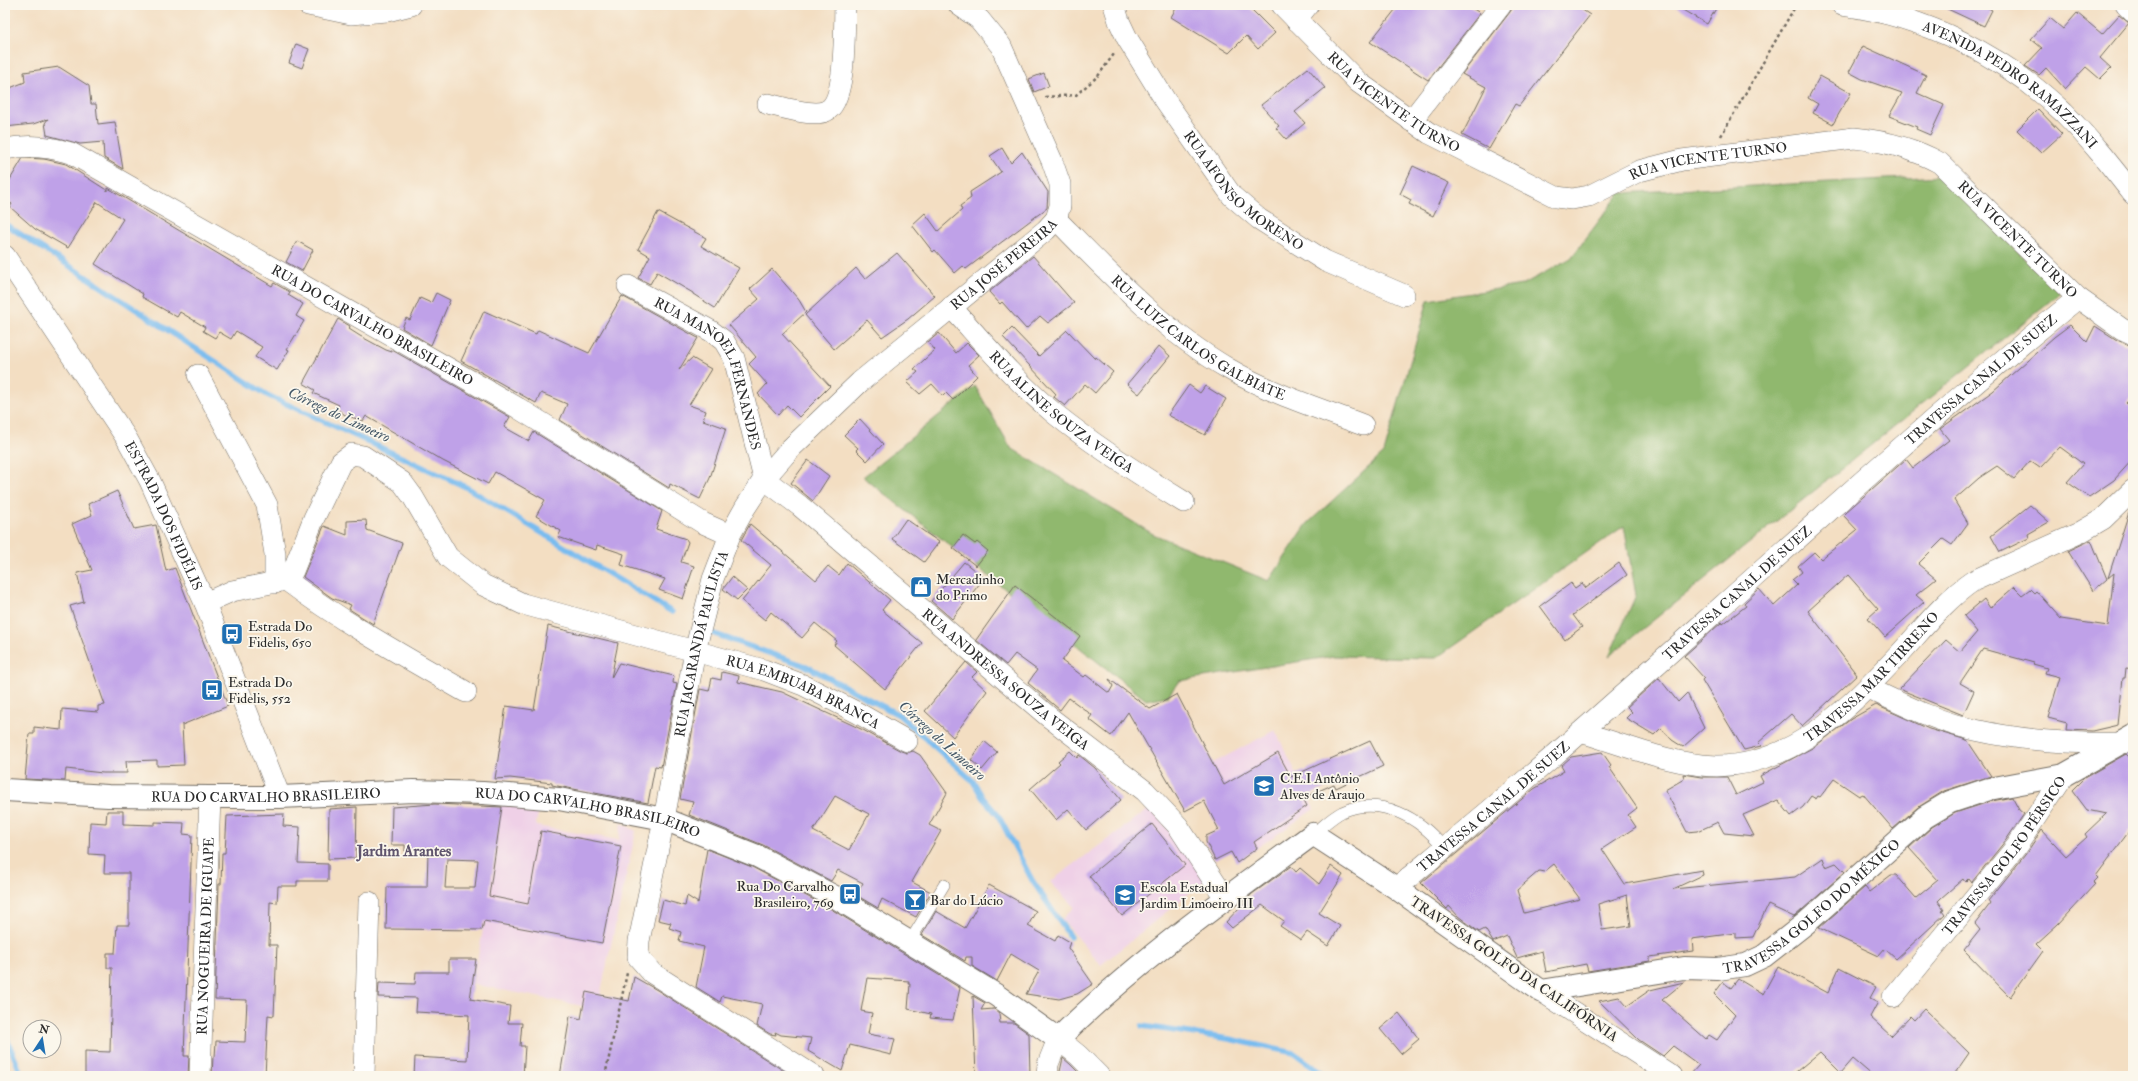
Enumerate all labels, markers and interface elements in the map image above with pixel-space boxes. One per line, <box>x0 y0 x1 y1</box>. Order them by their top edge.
street label: AVENIDA PEDRO RAMAZZANI <box>1919 17 2101 152</box>
street label: RUA VICENTE TURNO <box>1324 48 1463 156</box>
street label: RUA AFONSO MORENO <box>1180 127 1307 254</box>
street label: RUA VICENTE TURNO <box>1626 138 1788 183</box>
street label: RUA VICENTE TURNO <box>1954 177 2081 301</box>
street label: RUA JOSÉ PEREIRA <box>947 215 1061 313</box>
street label: RUA DO CARVALHO BRASILEIRO <box>269 261 476 389</box>
street label: RUA LUIZ CARLOS GALBIATE <box>1108 271 1288 404</box>
street label: RUA MANOEL FERNANDES <box>651 293 765 452</box>
street label: TRAVESSA CANAL DE SUEZ <box>1901 310 2061 449</box>
street label: RUA ALINE SOUZA VEIGA <box>986 347 1137 476</box>
water label: Córrego do Limoeiro <box>285 383 393 447</box>
street label: ESTRADA DOS FIDÉLIS <box>121 438 207 593</box>
street label: TRAVESSA CANAL DE SUEZ <box>1659 522 1815 664</box>
street label: RUA JACARANDÁ PAULISTA <box>671 548 732 738</box>
place label: Mercadinho do Primo <box>936 571 1004 604</box>
shop icon: Mercadinho do Primo <box>908 574 934 600</box>
street label: RUA ANDRESSA SOUZA VEIGA <box>919 605 1093 754</box>
street label: TRAVESSA MAR TIRRENO <box>1801 608 1942 746</box>
place label: Estrada Do Fidelis, 650 <box>248 618 312 651</box>
bus stop icon: Estrada Do Fidelis, 650 <box>219 621 245 647</box>
street label: RUA EMBUABA BRANCA <box>724 651 883 732</box>
place label: Estrada Do Fidelis, 552 <box>228 674 292 707</box>
bus stop icon: Estrada Do Fidelis, 552 <box>199 677 225 703</box>
water label: Córrego do Limoeiro <box>894 697 990 785</box>
street label: TRAVESSA CANAL DE SUEZ <box>1414 737 1573 875</box>
place label: C.E.I Antônio Alves de Araujo <box>1279 770 1365 803</box>
school or university icon: C.E.I Antônio Alves de Araujo <box>1251 773 1277 799</box>
street label: TRAVESSA GOLFO PÉRSICO <box>1939 773 2070 939</box>
street label: RUA DO CARVALHO BRASILEIRO <box>151 784 381 806</box>
street label: RUA DO CARVALHO BRASILEIRO <box>475 784 703 841</box>
street label: TRAVESSA GOLFO DO MÉXICO <box>1721 835 1903 977</box>
street label: RUA NOGUEIRA DE IGUAPE <box>193 837 217 1035</box>
district label: Jardim Arantes <box>356 841 452 862</box>
place label: Rua Do Carvalho Brasileiro, 769 <box>736 878 834 911</box>
place label: Escola Estadual Jardim Limoeiro III <box>1139 879 1254 912</box>
bus stop icon: Rua Do Carvalho Brasileiro, 769 <box>837 881 863 907</box>
school or university icon: Escola Estadual Jardim Limoeiro III <box>1112 882 1138 908</box>
bar icon: Bar do Lúcio <box>902 887 928 913</box>
place label: Bar do Lúcio <box>930 892 1003 909</box>
street label: TRAVESSA GOLFO DA CALIFÓRNIA <box>1407 893 1621 1045</box>
north arrow <box>22 1019 62 1059</box>
text: N <box>37 1022 51 1037</box>

